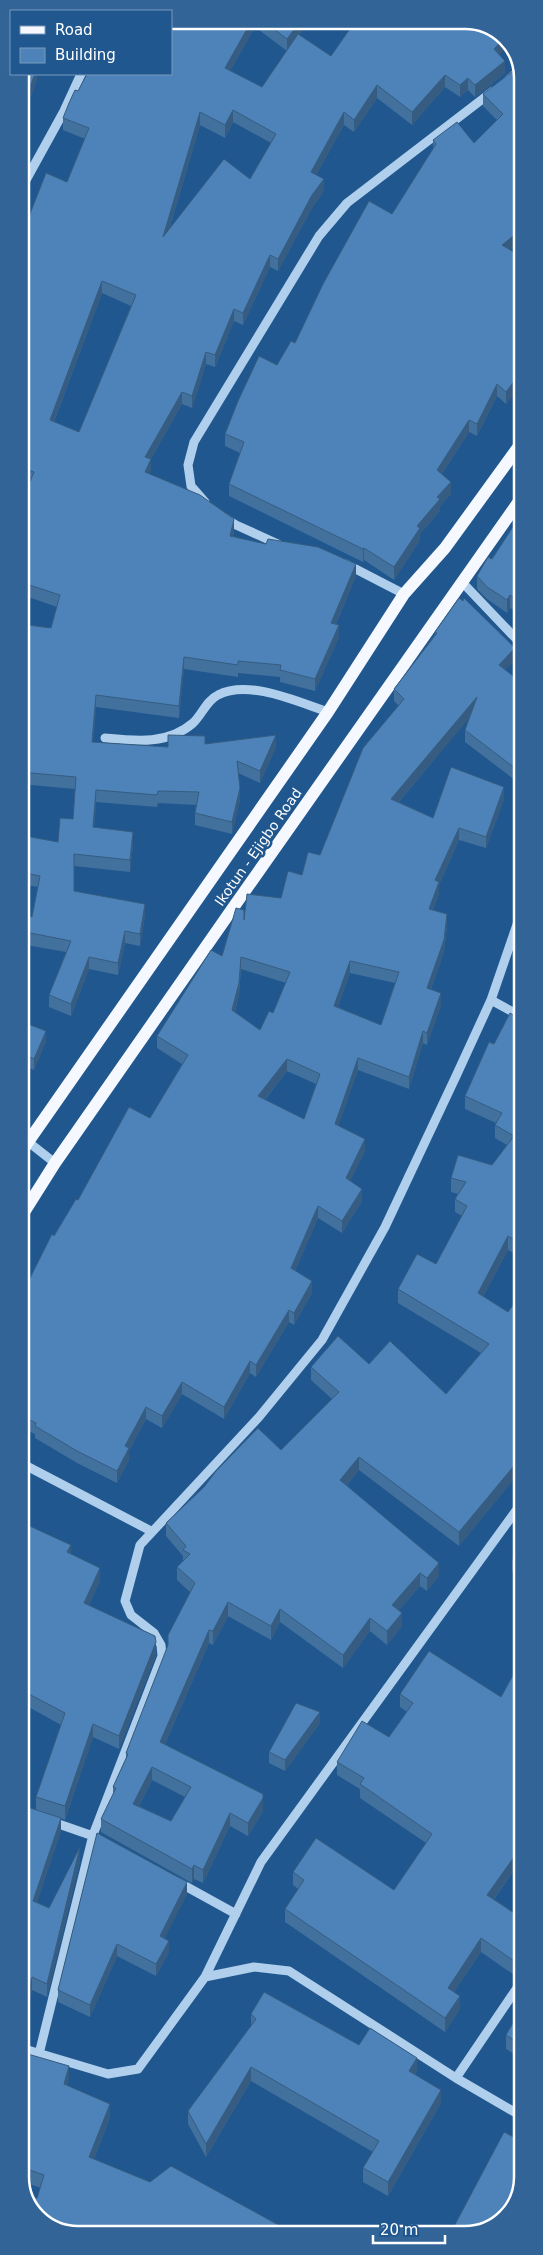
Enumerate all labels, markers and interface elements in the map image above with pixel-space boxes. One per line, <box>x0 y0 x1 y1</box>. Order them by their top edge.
legend <box>10 10 172 75</box>
text: Road <box>55 21 93 39</box>
text: Building <box>55 46 116 64</box>
street label: Ikotun - Ejigbo Road <box>211 785 305 909</box>
scale bar <box>373 2212 446 2244</box>
text: 20 m <box>380 2221 418 2239</box>

